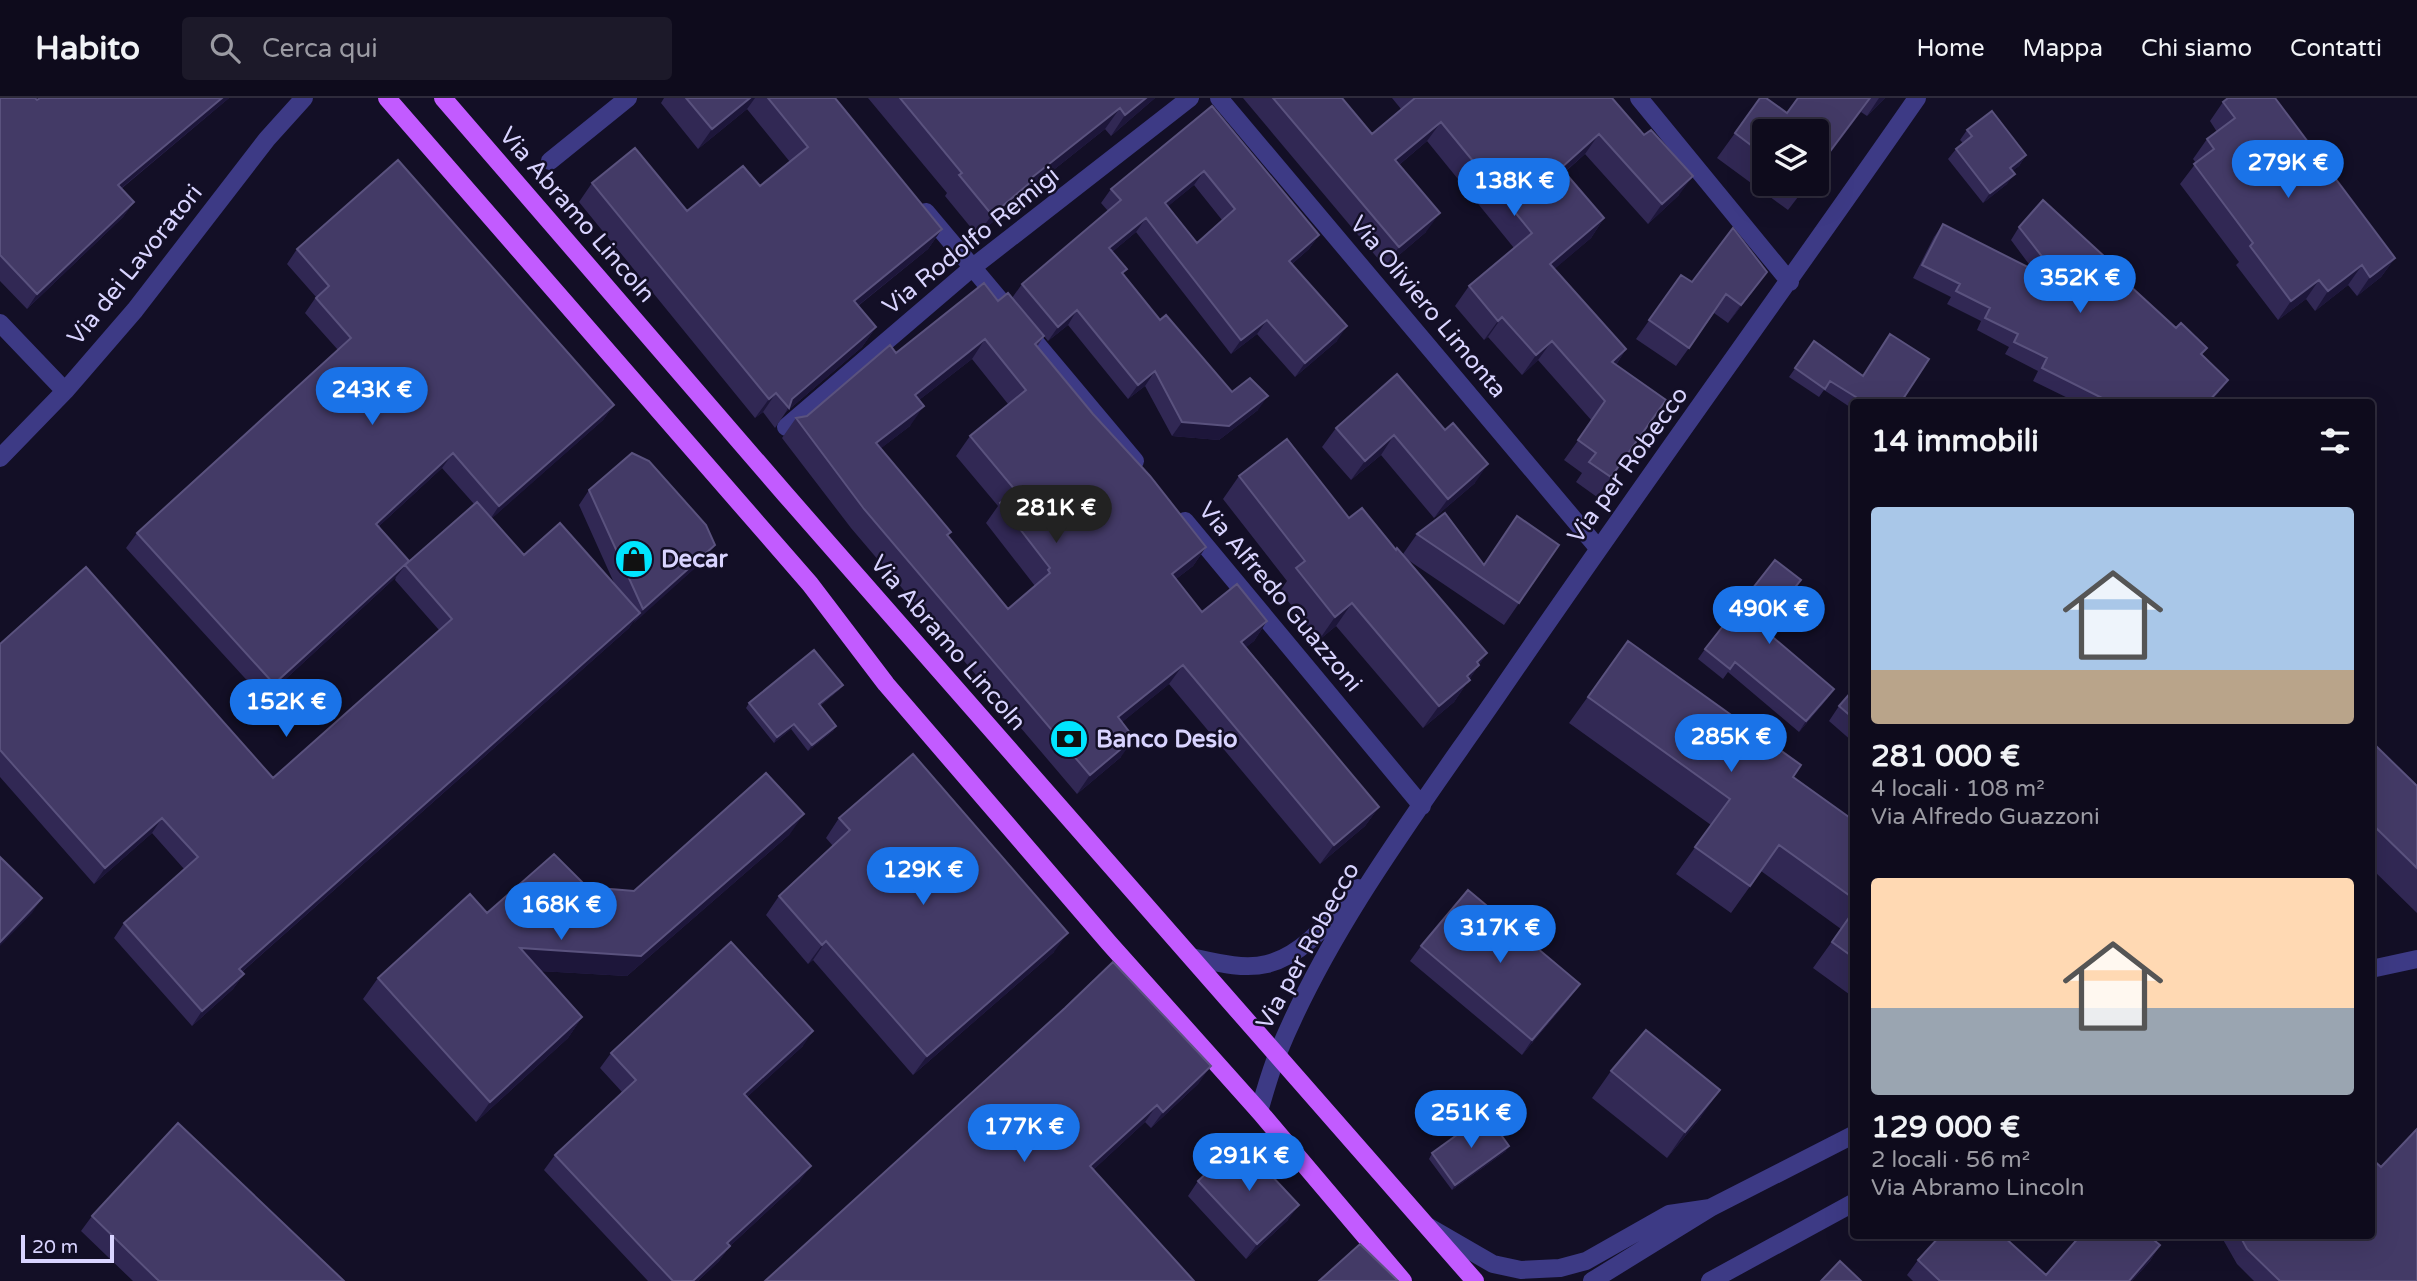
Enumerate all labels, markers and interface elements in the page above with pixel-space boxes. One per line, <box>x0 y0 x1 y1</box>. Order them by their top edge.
search box <box>182 17 672 80</box>
text: Habito <box>35 29 140 68</box>
icon: search <box>206 29 244 67</box>
text: Cerca qui <box>262 33 378 64</box>
text: Home <box>1917 34 1985 63</box>
text: Mappa <box>2023 34 2103 63</box>
text: Chi siamo <box>2141 34 2252 63</box>
text: Contatti <box>2290 34 2382 63</box>
map controls <box>1752 119 1829 196</box>
button: layers <box>1752 119 1829 196</box>
street label: Via Abramo Lincoln <box>493 121 661 309</box>
pin: 279K € <box>2231 140 2345 200</box>
text: 279K € <box>2248 149 2328 177</box>
pin: 138K € <box>1457 158 1571 218</box>
street label: Via Rodolfo Remigi <box>877 161 1065 321</box>
text: 138K € <box>1474 167 1554 195</box>
street label: Via dei Lavoratori <box>61 179 209 351</box>
street label: Via Oliviero Limonta <box>1343 210 1513 404</box>
pin: 352K € <box>2023 256 2137 315</box>
text: 352K € <box>2040 264 2120 292</box>
pin: 243K € <box>315 368 429 427</box>
text: 243K € <box>332 376 412 404</box>
street label: Via per Robecco <box>1561 381 1695 549</box>
icon: filters <box>2316 422 2354 460</box>
text: 14 immobili <box>1871 423 2039 460</box>
pin: 281K € <box>999 486 1113 545</box>
text: 281K € <box>1016 494 1096 522</box>
street label: Via Alfredo Guazzoni <box>1192 496 1368 698</box>
shop icon: Decar <box>613 538 655 580</box>
place label: Decar <box>661 545 728 574</box>
street label: Via Abramo Lincoln <box>864 549 1032 737</box>
icon: home <box>2050 552 2176 678</box>
pin: 490K € <box>1712 587 1826 646</box>
text: 490K € <box>1729 595 1809 623</box>
pin: 152K € <box>229 680 343 739</box>
text: 152K € <box>246 688 326 716</box>
pin: 285K € <box>1674 714 1788 774</box>
bank icon: Banco Desio <box>1048 718 1090 760</box>
text: 285K € <box>1691 723 1771 751</box>
place label: Banco Desio <box>1096 725 1238 754</box>
text: 281 000 € <box>1871 738 2020 775</box>
text: 4 locali · 108 m² <box>1871 775 2045 803</box>
text: Via Alfredo Guazzoni <box>1871 803 2100 831</box>
pin: 129K € <box>866 848 980 907</box>
text: 129K € <box>883 856 963 884</box>
street label: Via per Robecco <box>1250 857 1366 1035</box>
pin: 168K € <box>504 882 618 942</box>
text: 168K € <box>521 891 601 919</box>
pin: 317K € <box>1443 906 1557 965</box>
text: 317K € <box>1460 914 1540 942</box>
icon: home <box>2050 923 2176 1049</box>
pin: 251K € <box>1414 1090 1528 1150</box>
text: 251K € <box>1431 1099 1511 1127</box>
pin: 177K € <box>967 1104 1081 1164</box>
text: 129 000 € <box>1871 1109 2020 1146</box>
text: 177K € <box>984 1113 1064 1141</box>
pin: 291K € <box>1192 1134 1306 1193</box>
text: 291K € <box>1209 1142 1289 1170</box>
text: 2 locali · 56 m² <box>1871 1146 2030 1174</box>
text: Via Abramo Lincoln <box>1871 1174 2085 1202</box>
scale bar <box>21 1232 114 1264</box>
text: 20 m <box>32 1236 78 1258</box>

